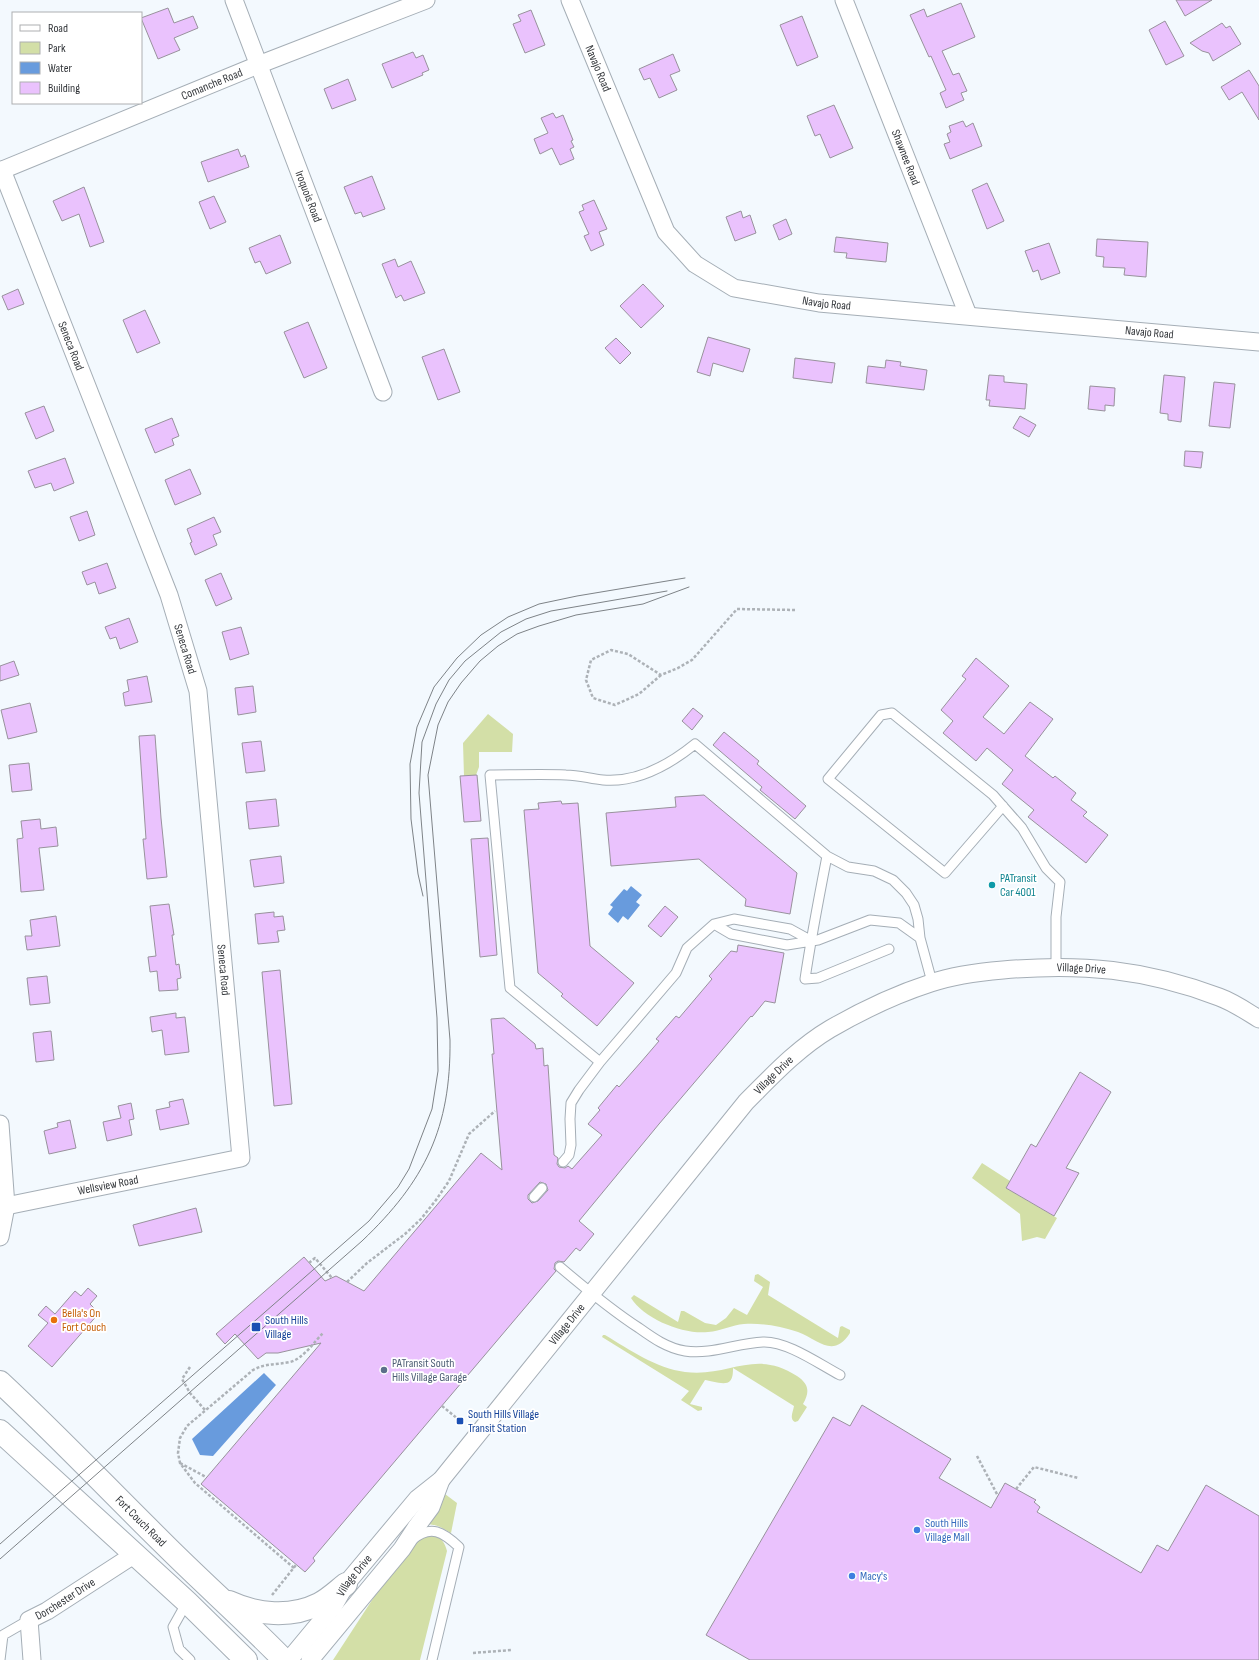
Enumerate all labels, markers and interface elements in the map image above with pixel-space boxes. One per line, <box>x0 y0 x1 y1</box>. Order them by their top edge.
legend <box>12 12 142 104</box>
text: Road <box>48 21 68 36</box>
text: Park <box>48 41 66 56</box>
street label: Navajo Road <box>582 43 614 94</box>
text: Water <box>48 61 72 76</box>
street label: Comanche Road <box>179 65 245 104</box>
text: Building <box>48 81 80 96</box>
street label: Shawnee Road <box>888 128 923 187</box>
street label: Iroquois Road <box>292 168 325 224</box>
street label: Navajo Road <box>801 293 852 314</box>
street label: Seneca Road <box>54 320 87 373</box>
street label: Navajo Road <box>1124 323 1174 342</box>
street label: Seneca Road <box>170 622 199 676</box>
place label: PATransit Car 4001 <box>1000 871 1037 900</box>
marker: PATransit Car 4001 <box>987 880 997 890</box>
street label: Seneca Road <box>213 944 233 996</box>
street label: Village Drive <box>1057 960 1107 978</box>
street label: Village Drive <box>751 1053 797 1098</box>
street label: Wellsview Road <box>76 1172 140 1199</box>
street label: Village Drive <box>546 1300 589 1348</box>
place label: Bella's On Fort Couch <box>62 1306 106 1335</box>
place label: South Hills Village <box>265 1313 308 1342</box>
marker: Bella's On Fort Couch <box>49 1315 59 1325</box>
marker: South Hills Village <box>250 1321 262 1333</box>
place label: PATransit South Hills Village Garage <box>392 1356 467 1385</box>
marker: PATransit South Hills Village Garage <box>379 1365 389 1375</box>
place label: South Hills Village Transit Station <box>468 1407 539 1436</box>
marker: South Hills Village Transit Station <box>455 1416 465 1426</box>
street label: Fort Couch Road <box>112 1493 169 1550</box>
place label: South Hills Village Mall <box>925 1516 969 1545</box>
marker: South Hills Village Mall <box>912 1525 922 1535</box>
street label: Village Drive <box>334 1552 376 1599</box>
place label: Macy's <box>860 1569 887 1584</box>
marker: Macy's <box>847 1571 857 1581</box>
street label: Dorchester Drive <box>33 1575 98 1624</box>

